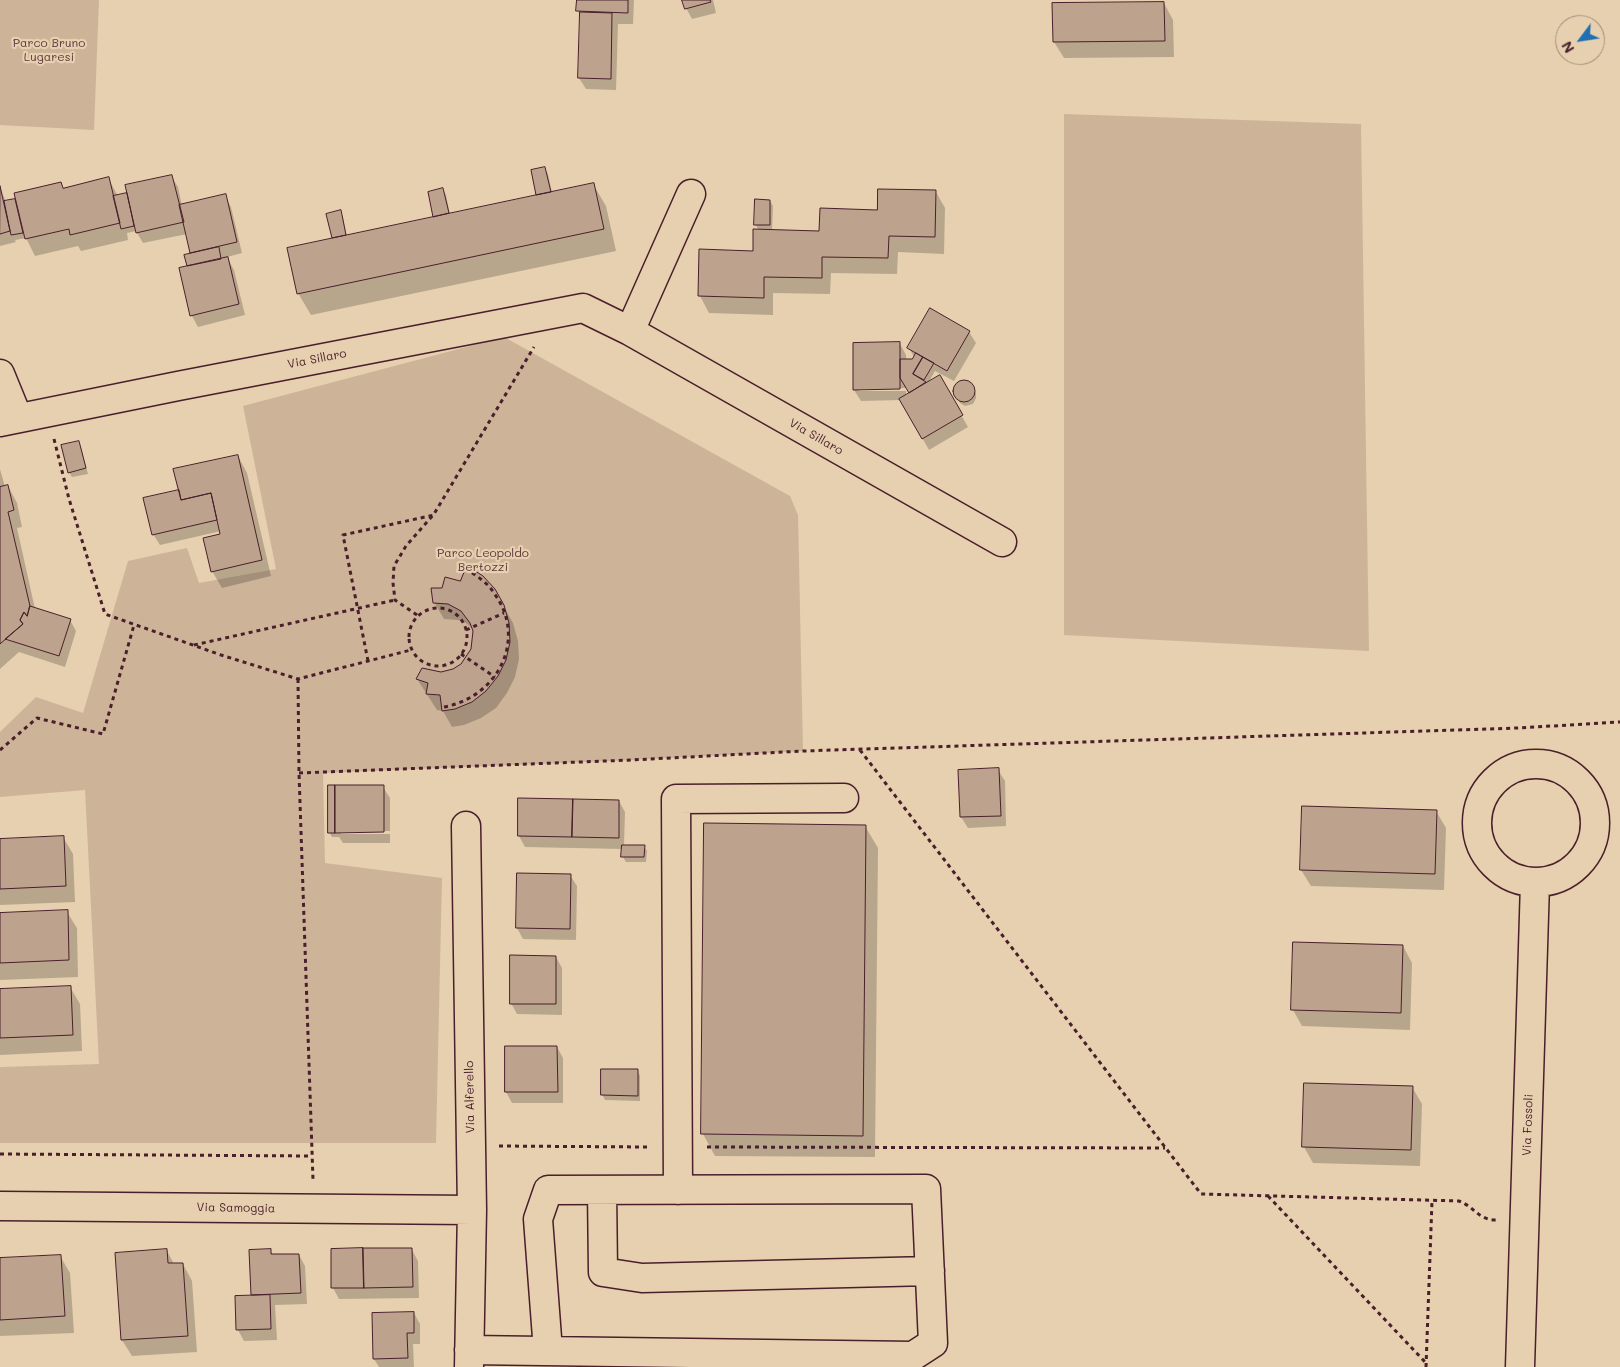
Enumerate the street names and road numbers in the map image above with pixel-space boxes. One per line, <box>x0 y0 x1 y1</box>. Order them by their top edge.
street label: Via Sillaro <box>286 346 348 372</box>
street label: Via Sillaro <box>787 416 845 458</box>
street label: Via Alferello <box>462 1061 478 1133</box>
street label: Via Fossoli <box>1520 1094 1536 1156</box>
street label: Via Samoggia <box>197 1200 275 1216</box>

